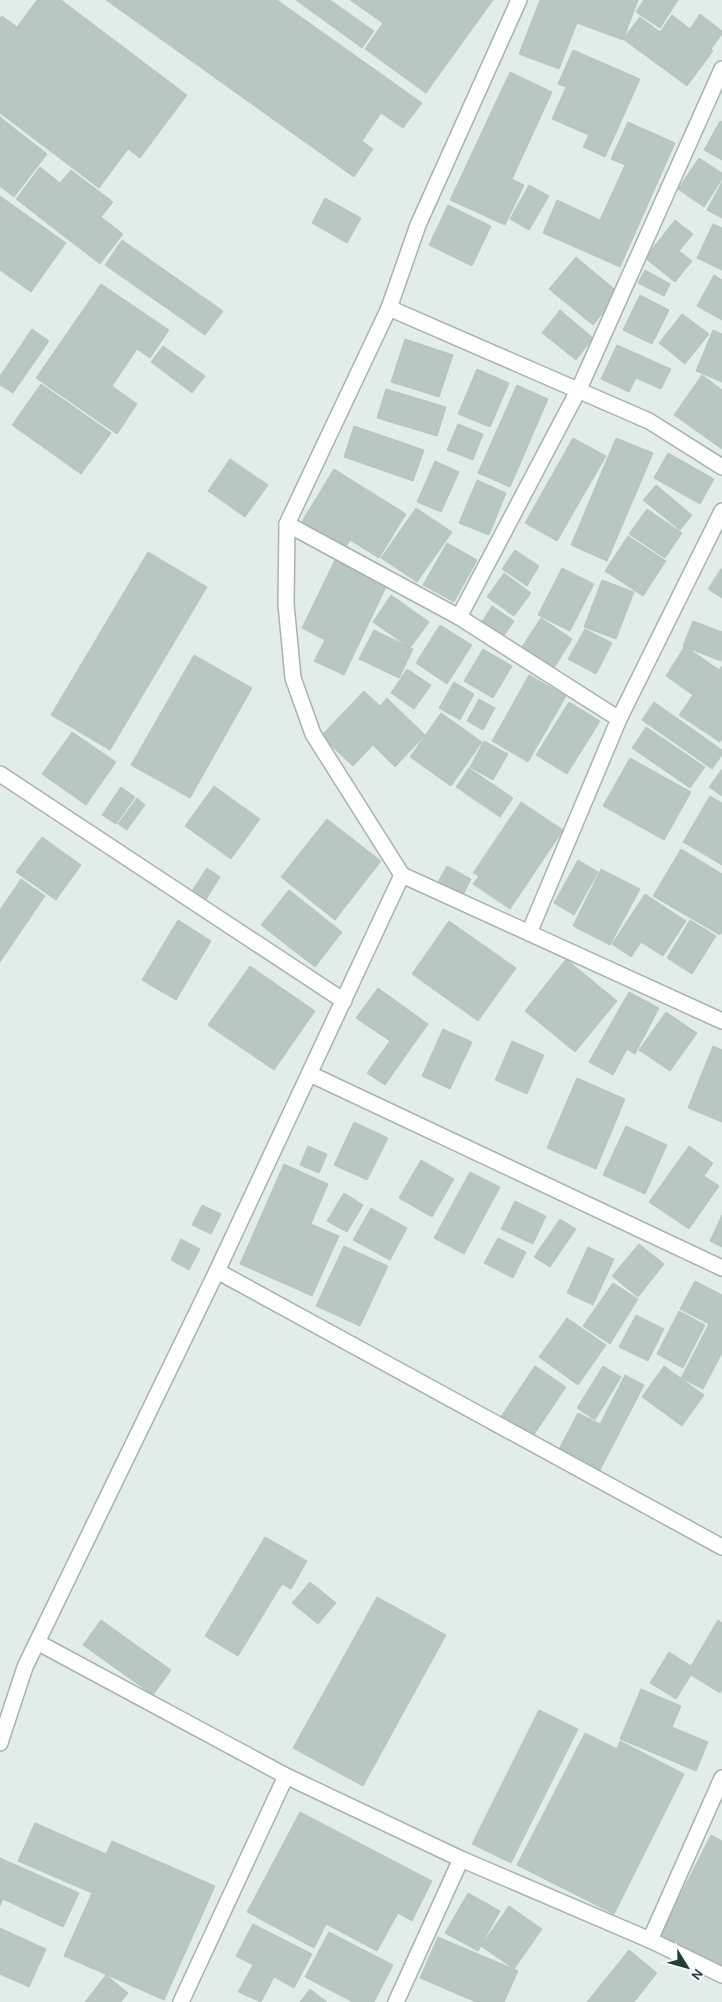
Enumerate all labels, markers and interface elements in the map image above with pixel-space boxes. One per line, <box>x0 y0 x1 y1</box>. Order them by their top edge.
north arrow <box>662 1942 712 1992</box>
text: N <box>687 1965 707 1984</box>

